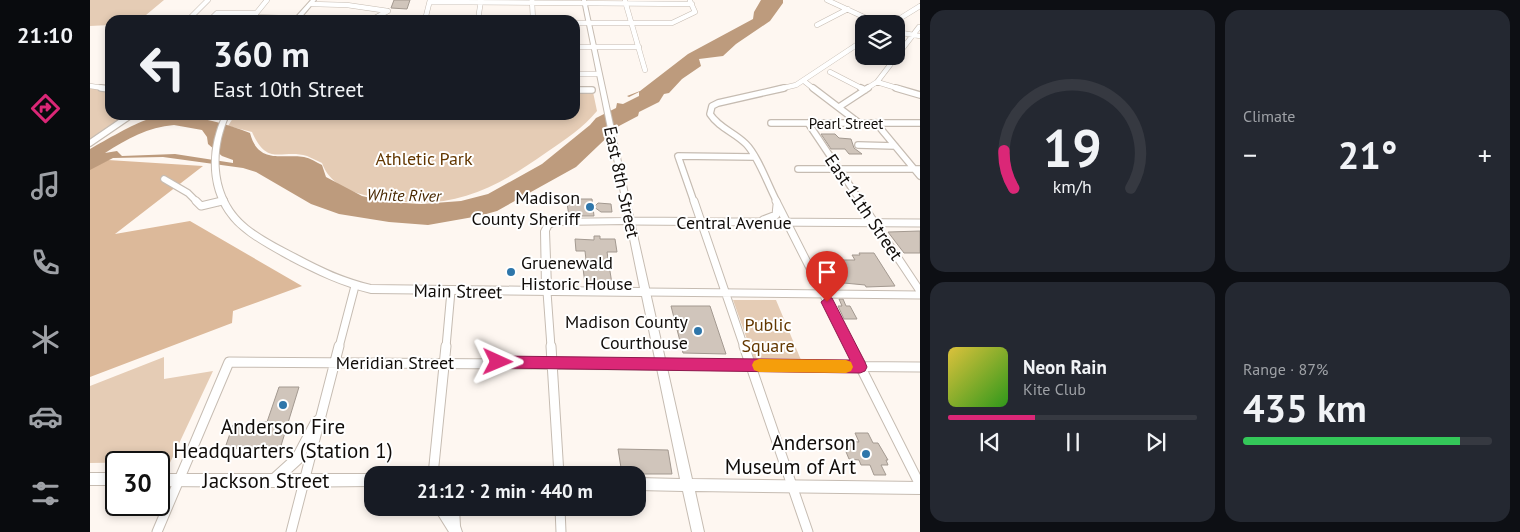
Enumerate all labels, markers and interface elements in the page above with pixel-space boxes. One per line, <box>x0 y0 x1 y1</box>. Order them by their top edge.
map controls <box>855 15 905 65</box>
button: layers <box>855 15 905 65</box>
text: 21:10 <box>17 21 73 49</box>
text: 360 m <box>213 31 310 77</box>
icon: left <box>130 35 195 100</box>
text: East 10th Street <box>213 75 364 103</box>
icon: directions <box>28 91 63 126</box>
text: Climate <box>1243 106 1295 126</box>
street label: Pearl Street <box>809 114 883 133</box>
text: 19 <box>1043 114 1102 181</box>
street label: East 8th Street <box>599 124 645 240</box>
text: 21° <box>1338 130 1397 179</box>
text: − <box>1243 136 1257 173</box>
text: + <box>1478 136 1492 173</box>
park label: Athletic Park <box>375 147 473 170</box>
street label: East 11th Street <box>820 149 908 265</box>
icon: music <box>28 168 63 203</box>
text: km/h <box>1053 175 1092 198</box>
water label: White River <box>367 184 443 206</box>
place label: Madison County Sheriff <box>472 186 581 230</box>
marker: Madison County Sheriff <box>584 201 596 213</box>
street label: Central Avenue <box>676 211 792 234</box>
icon: phone <box>28 245 63 280</box>
place label: Gruenewald Historic House <box>521 251 633 295</box>
pin <box>806 251 848 302</box>
icon: arrive <box>813 258 841 286</box>
marker: Gruenewald Historic House <box>505 266 517 278</box>
street label: Main Street <box>413 279 503 303</box>
place label: Madison County Courthouse <box>565 310 689 354</box>
park label: Public Square <box>741 313 795 357</box>
icon: climate <box>28 322 63 357</box>
marker: Madison County Courthouse <box>692 325 704 337</box>
position arrow <box>471 335 523 387</box>
street label: Meridian Street <box>336 351 454 374</box>
text: Neon Rain <box>1023 355 1107 379</box>
text: Range · 87% <box>1243 359 1328 379</box>
text: Kite Club <box>1023 379 1086 399</box>
text: 435 km <box>1243 383 1367 432</box>
icon: car <box>28 399 63 434</box>
marker: Anderson Fire Headquarters (Station 1) <box>277 399 289 411</box>
place label: Anderson Fire Headquarters (Station 1) <box>173 413 393 464</box>
icon: previous <box>976 428 1004 456</box>
icon: pause <box>1059 428 1087 456</box>
icon: next <box>1142 428 1170 456</box>
place label: Anderson Museum of Art <box>725 429 856 480</box>
marker: Anderson Museum of Art <box>860 448 872 460</box>
speed limit sign: 30 <box>105 451 170 516</box>
street label: Jackson Street <box>202 467 329 494</box>
icon: filters <box>28 476 63 511</box>
text: 21:12 · 2 min · 440 m <box>417 479 593 503</box>

